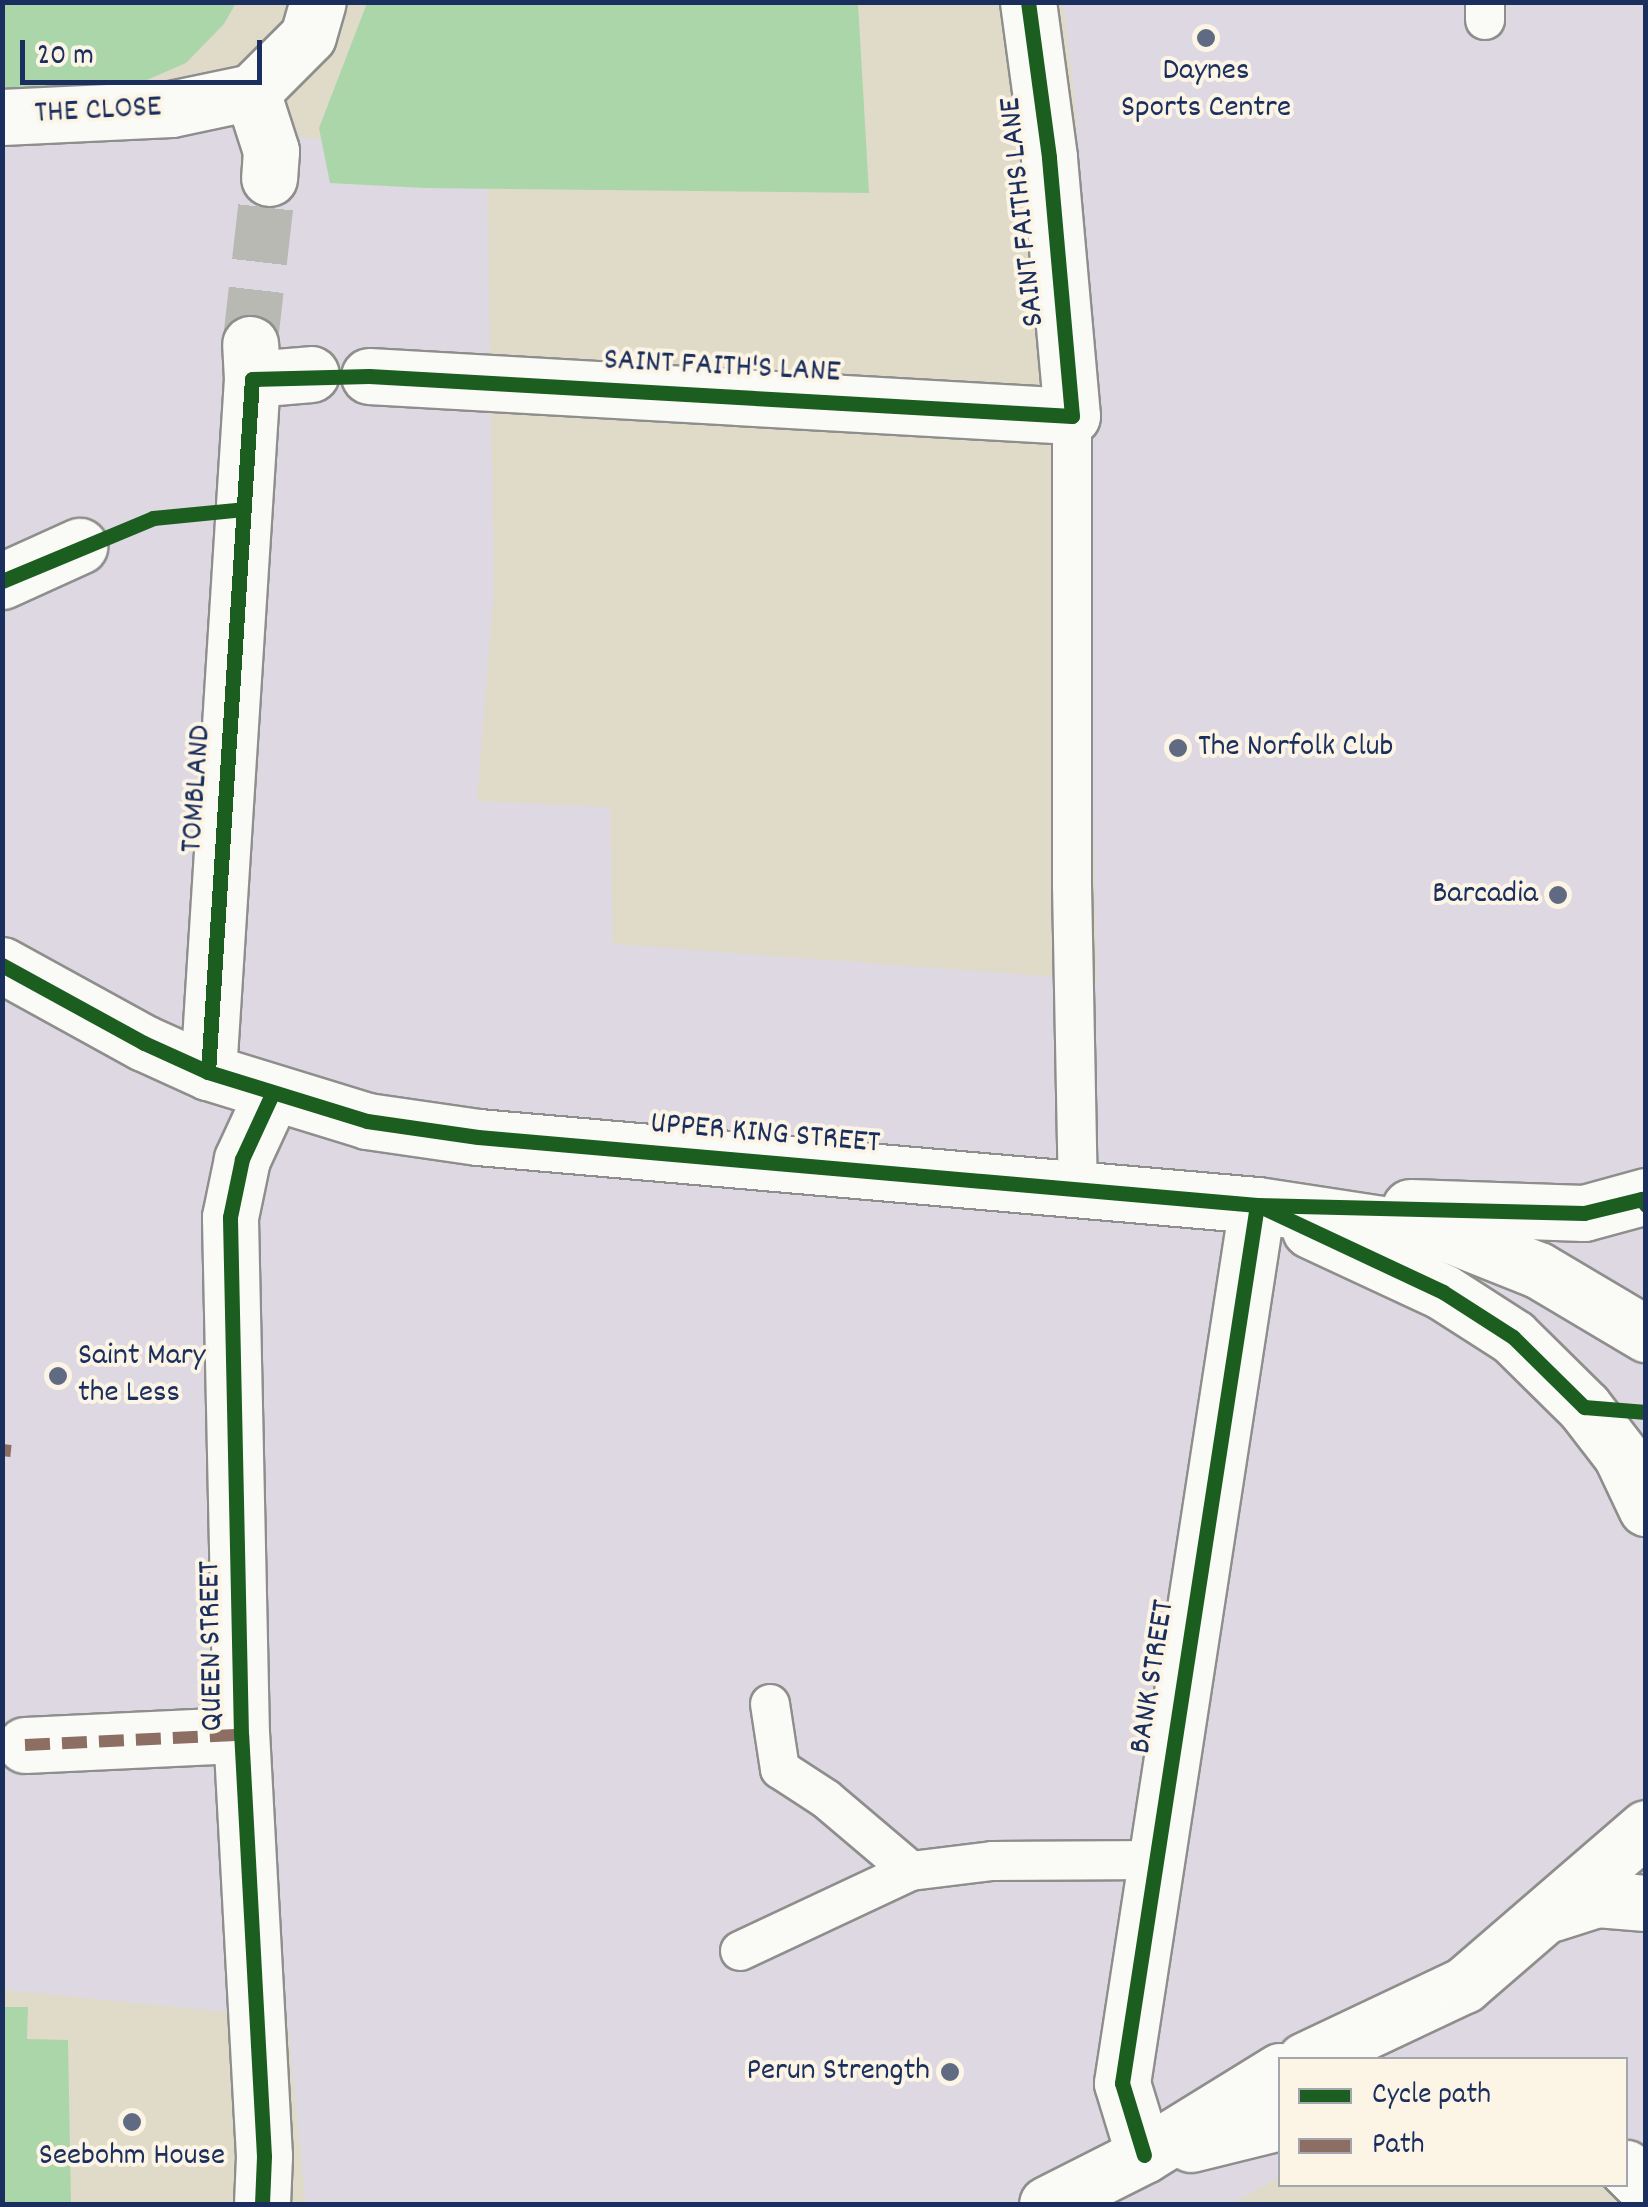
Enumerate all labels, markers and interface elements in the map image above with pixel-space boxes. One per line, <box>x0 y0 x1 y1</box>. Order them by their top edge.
scale bar <box>25 20 268 82</box>
marker: Daynes Sports Centre <box>1195 27 1217 49</box>
text: 20 m <box>37 36 94 79</box>
place label: Daynes Sports Centre <box>1121 54 1291 129</box>
street label: THE CLOSE <box>34 90 162 134</box>
street label: SAINT FAITHS LANE <box>993 95 1055 329</box>
street label: SAINT FAITH'S LANE <box>603 343 841 393</box>
street label: TOMBLAND <box>174 724 222 854</box>
place label: The Norfolk Club <box>1198 729 1393 767</box>
marker: The Norfolk Club <box>1167 737 1189 759</box>
place label: Barcadia <box>1432 876 1538 914</box>
marker: Barcadia <box>1547 884 1569 906</box>
street label: UPPER KING STREET <box>649 1106 881 1164</box>
place label: Saint Mary the Less <box>78 1339 205 1414</box>
marker: Saint Mary the Less <box>47 1365 69 1387</box>
street label: QUEEN STREET <box>192 1560 234 1732</box>
street label: BANK STREET <box>1123 1597 1185 1757</box>
place label: Perun Strength <box>746 2053 930 2091</box>
legend <box>1278 2057 1628 2187</box>
marker: Perun Strength <box>939 2061 961 2083</box>
text: Cycle path <box>1372 2075 1491 2118</box>
marker: Seebohm House <box>121 2111 143 2133</box>
text: Path <box>1372 2125 1425 2168</box>
place label: Seebohm House <box>39 2138 225 2176</box>

